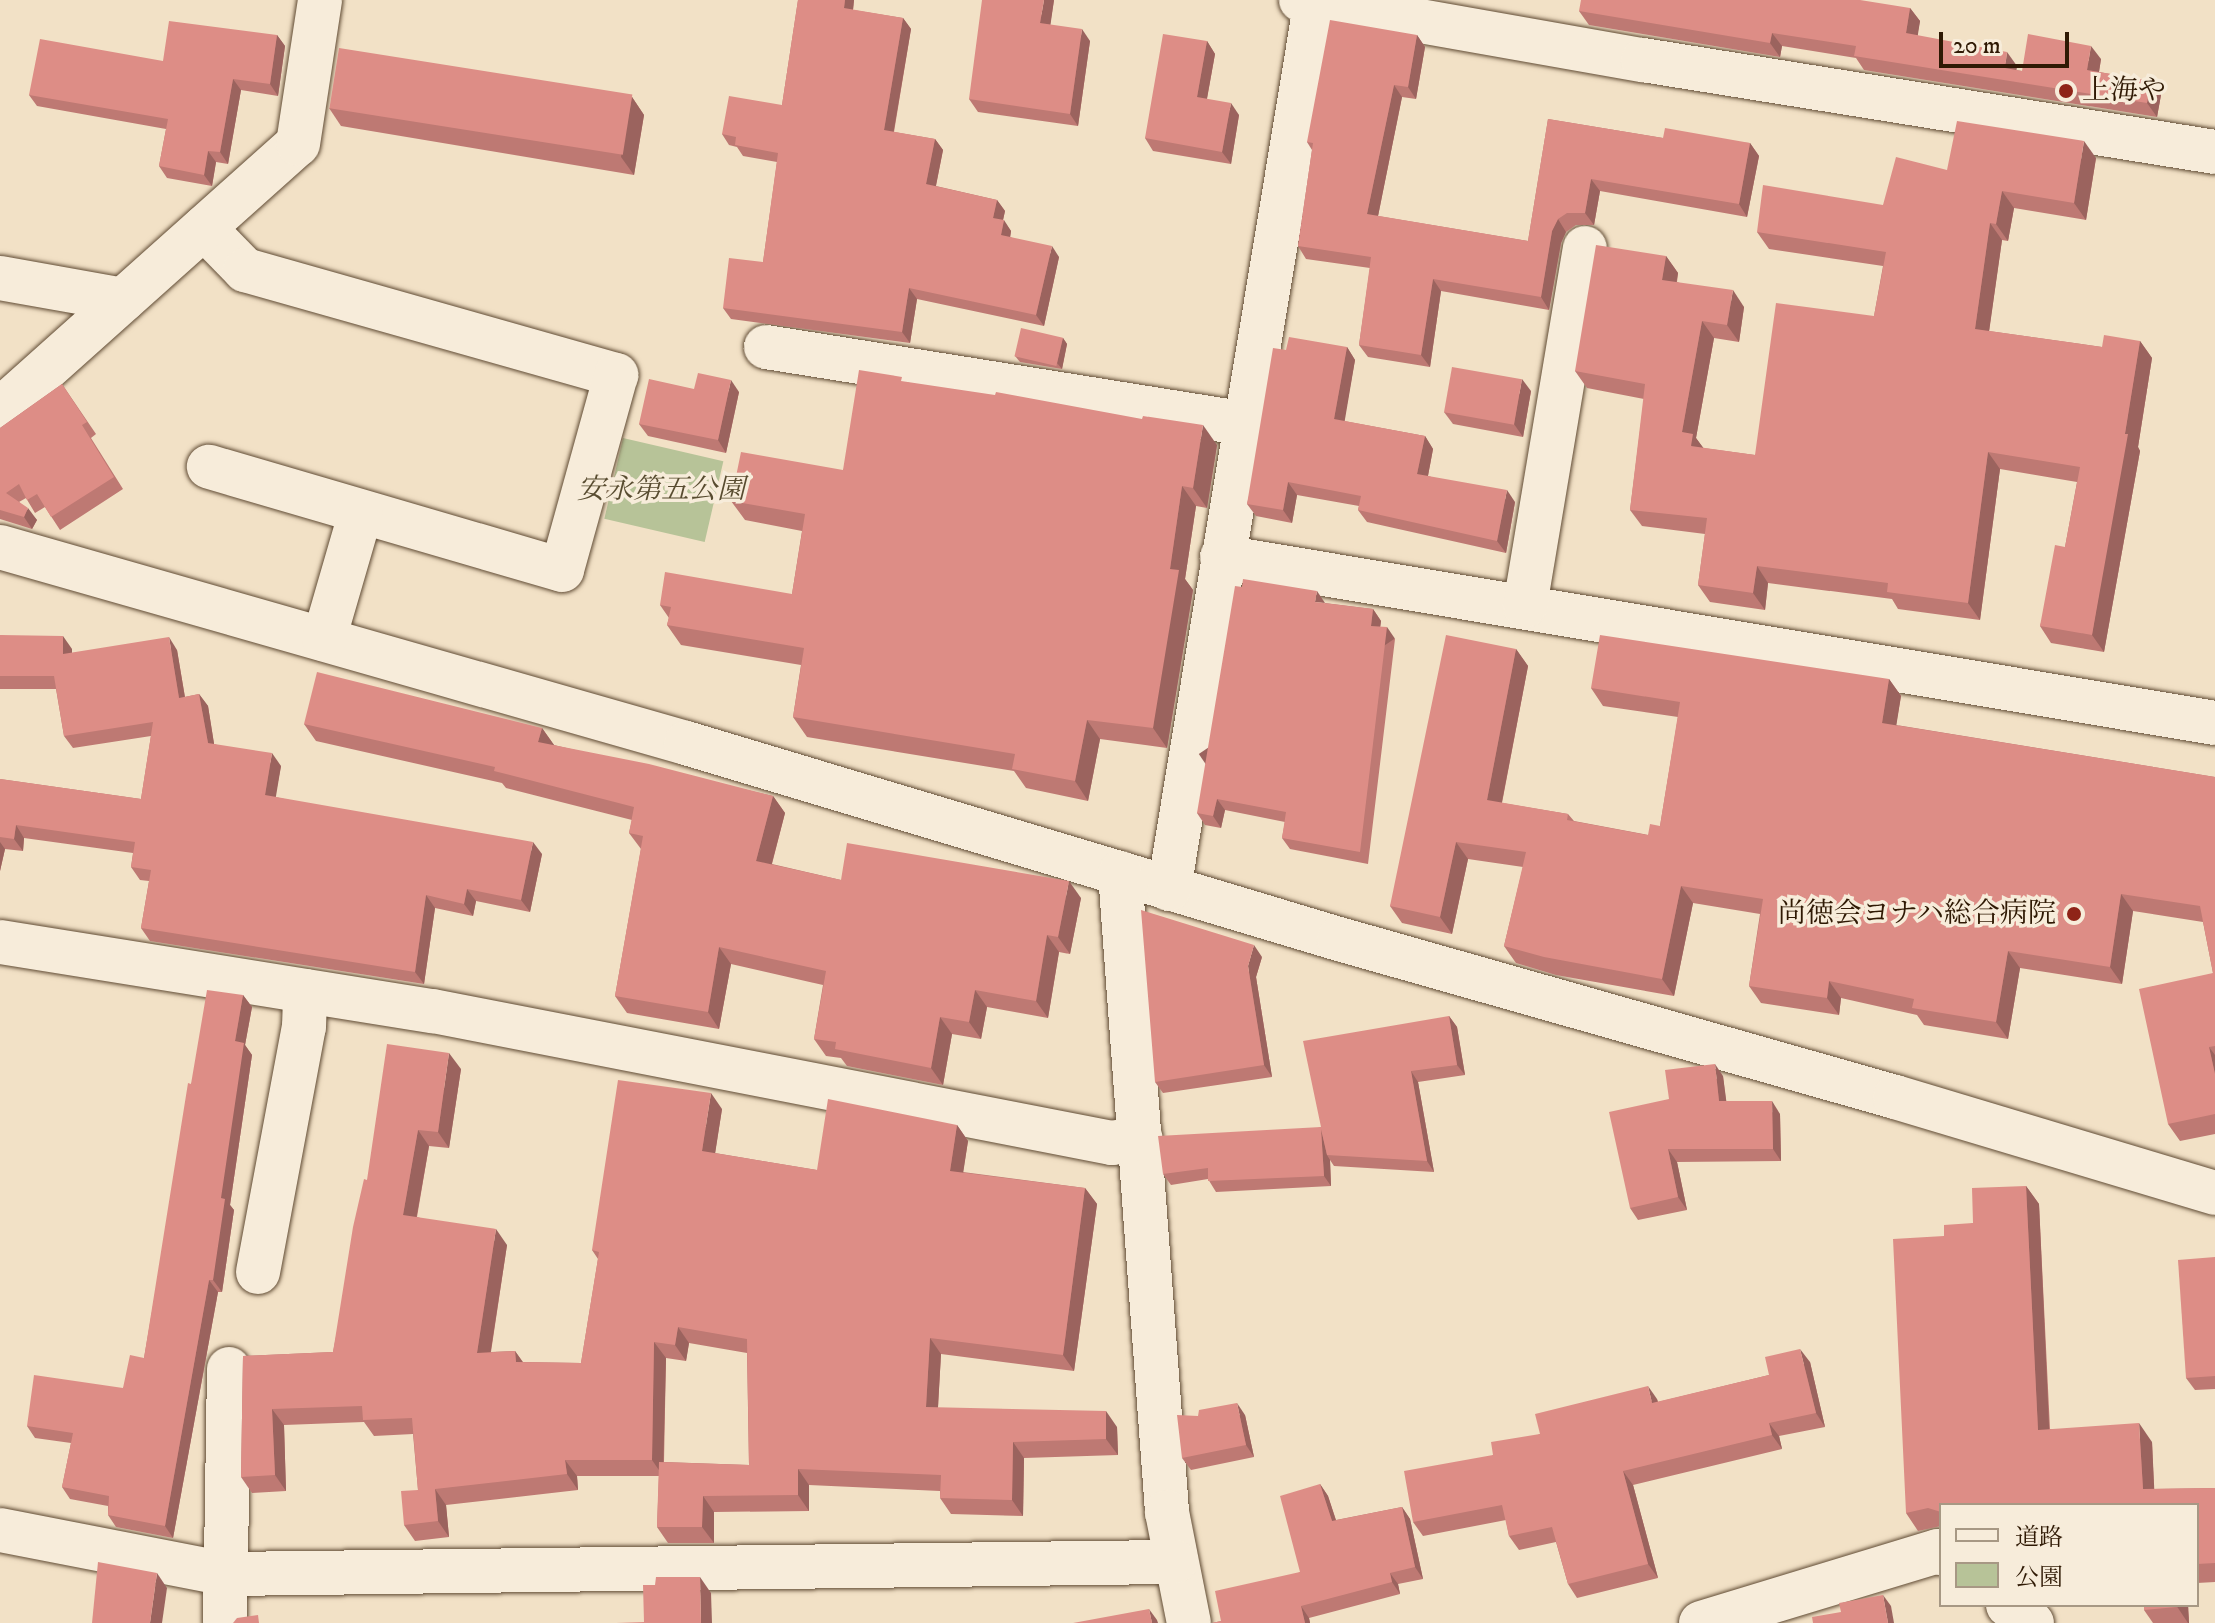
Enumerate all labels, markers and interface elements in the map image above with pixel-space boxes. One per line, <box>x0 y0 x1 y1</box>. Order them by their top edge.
scale bar <box>1943 16 2073 66</box>
text: 20 m <box>1953 31 2001 61</box>
place label: 上海や <box>2082 74 2166 108</box>
marker: 上海や <box>2057 82 2075 100</box>
park label: 安永第五公園 <box>577 473 745 507</box>
place label: 尚徳会ヨナハ総合病院 <box>1776 897 2056 931</box>
marker: 尚徳会ヨナハ総合病院 <box>2063 903 2085 925</box>
legend <box>1939 1503 2199 1607</box>
text: 道路 <box>2015 1523 2063 1553</box>
text: 公園 <box>2015 1563 2063 1593</box>

